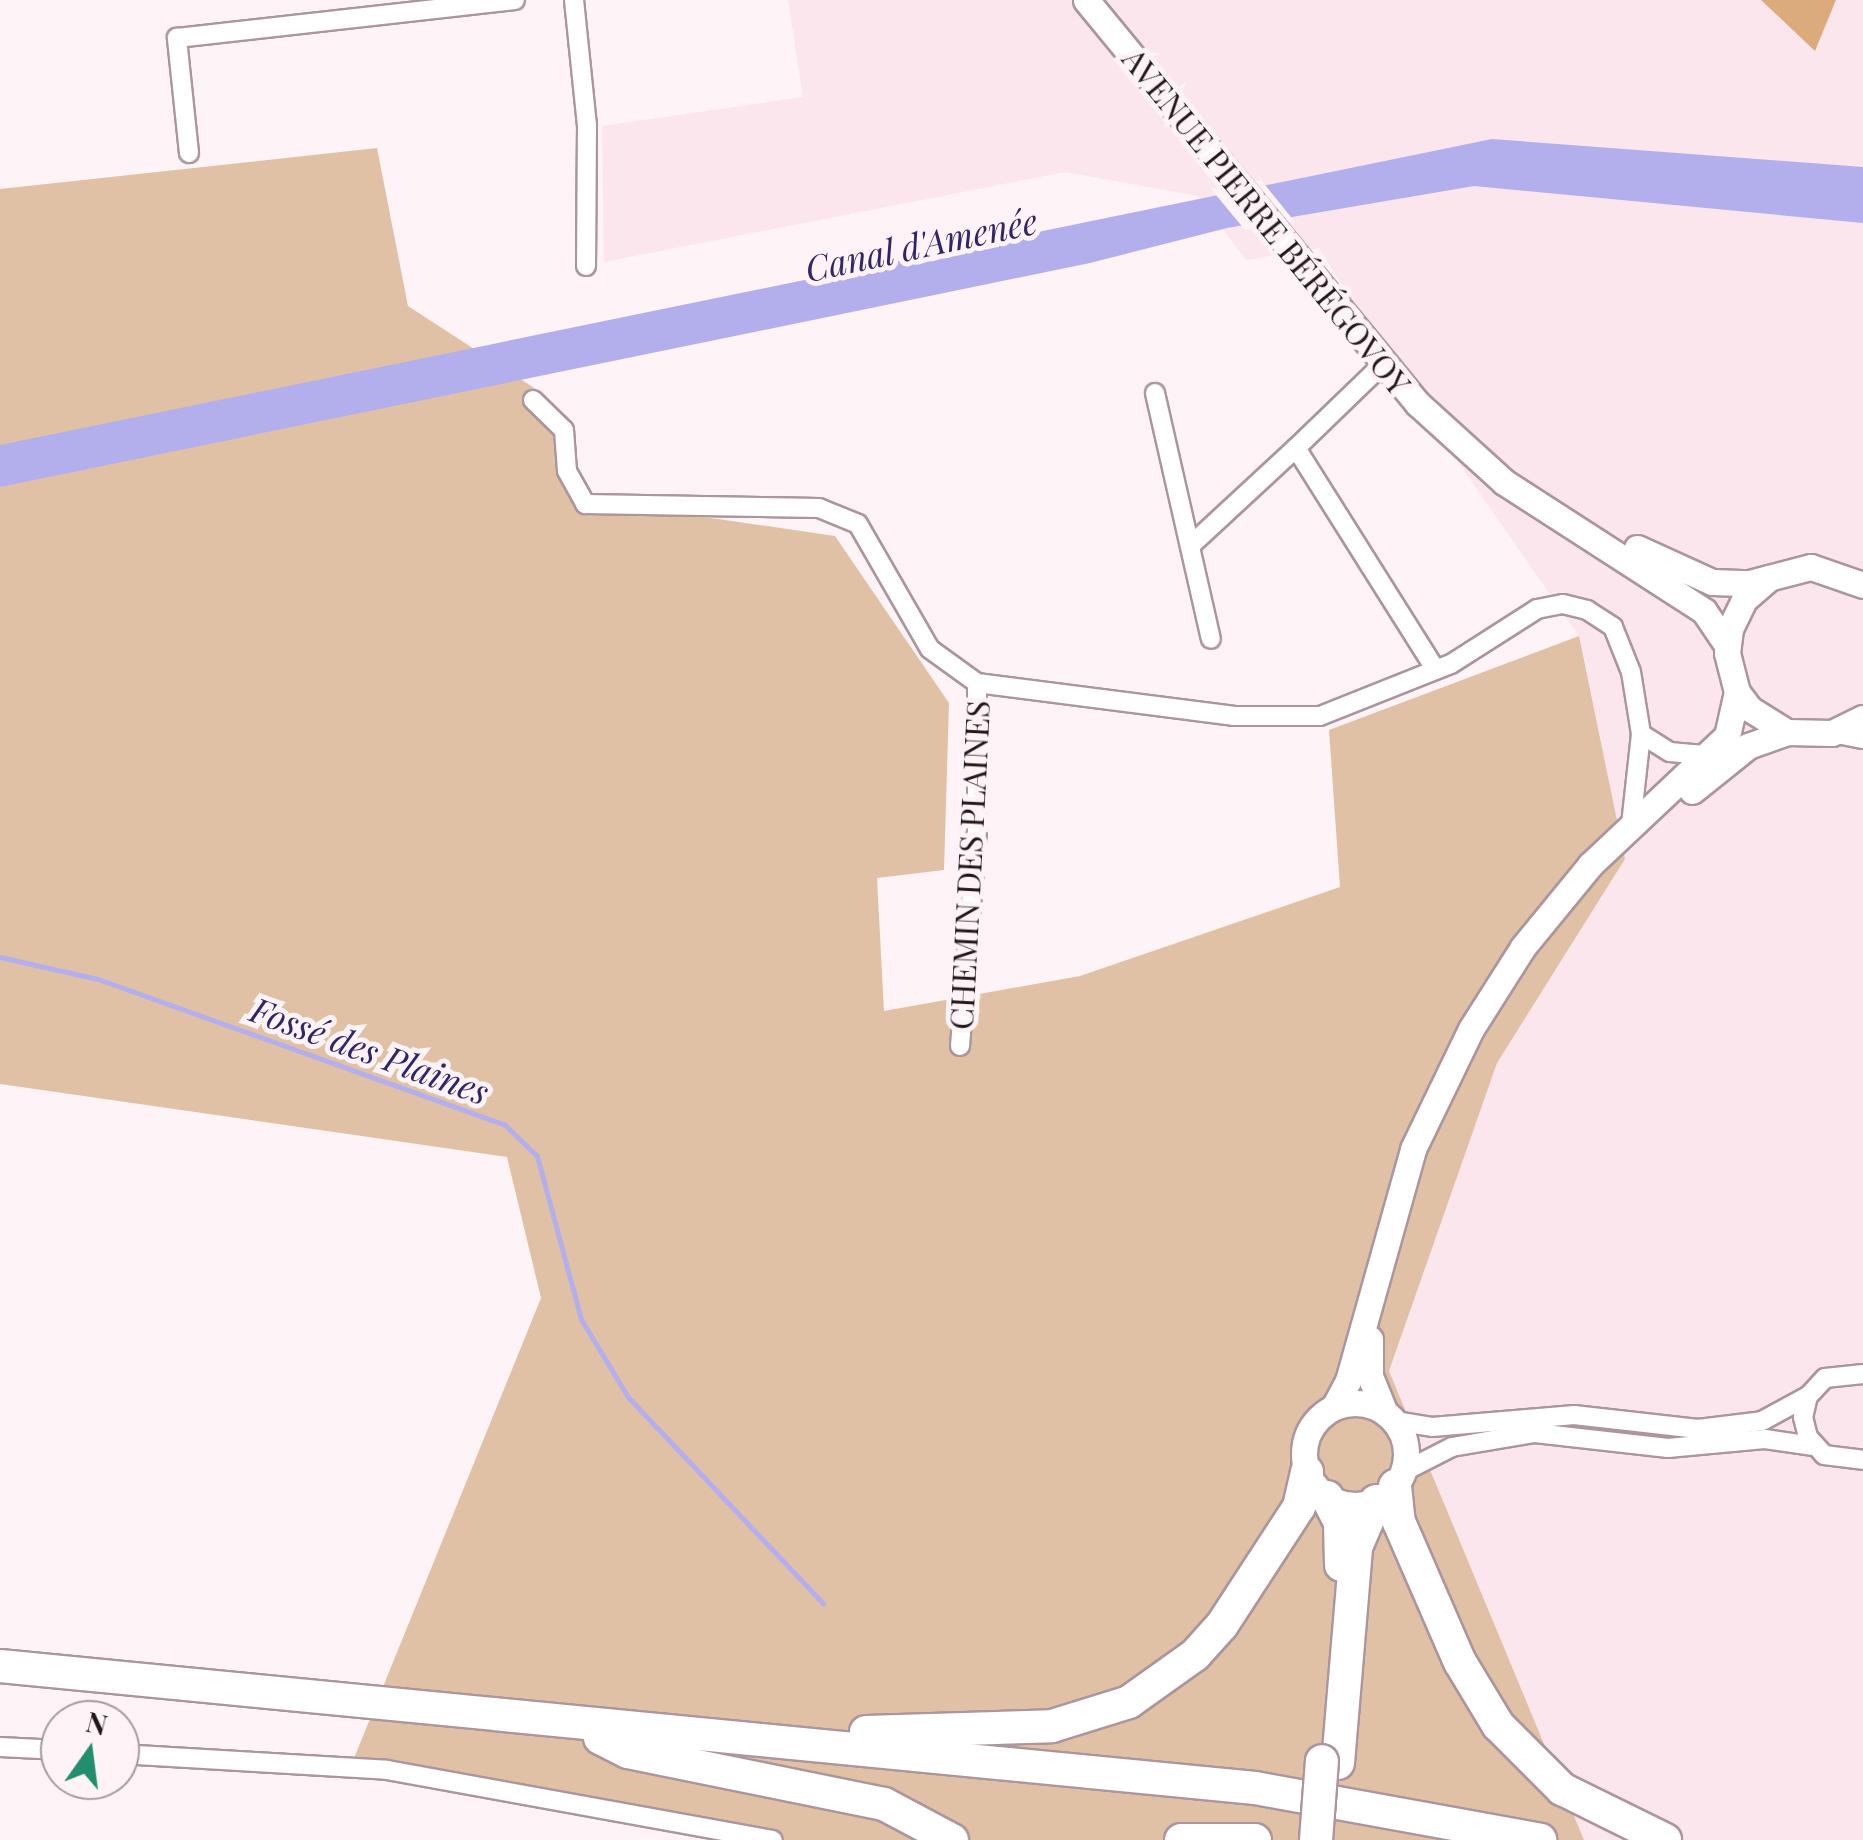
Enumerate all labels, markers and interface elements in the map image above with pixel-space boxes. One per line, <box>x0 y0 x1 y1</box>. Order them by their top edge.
street label: AVENUE PIERRE BÉRÉGOVOY <box>1115 40 1419 402</box>
water label: Canal d'Amenée <box>800 199 1042 289</box>
street label: CHEMIN DES PLAINES <box>941 699 997 1031</box>
water label: Fossé des Plaines <box>245 988 495 1112</box>
north arrow <box>40 1700 140 1800</box>
text: N <box>83 1702 111 1743</box>

